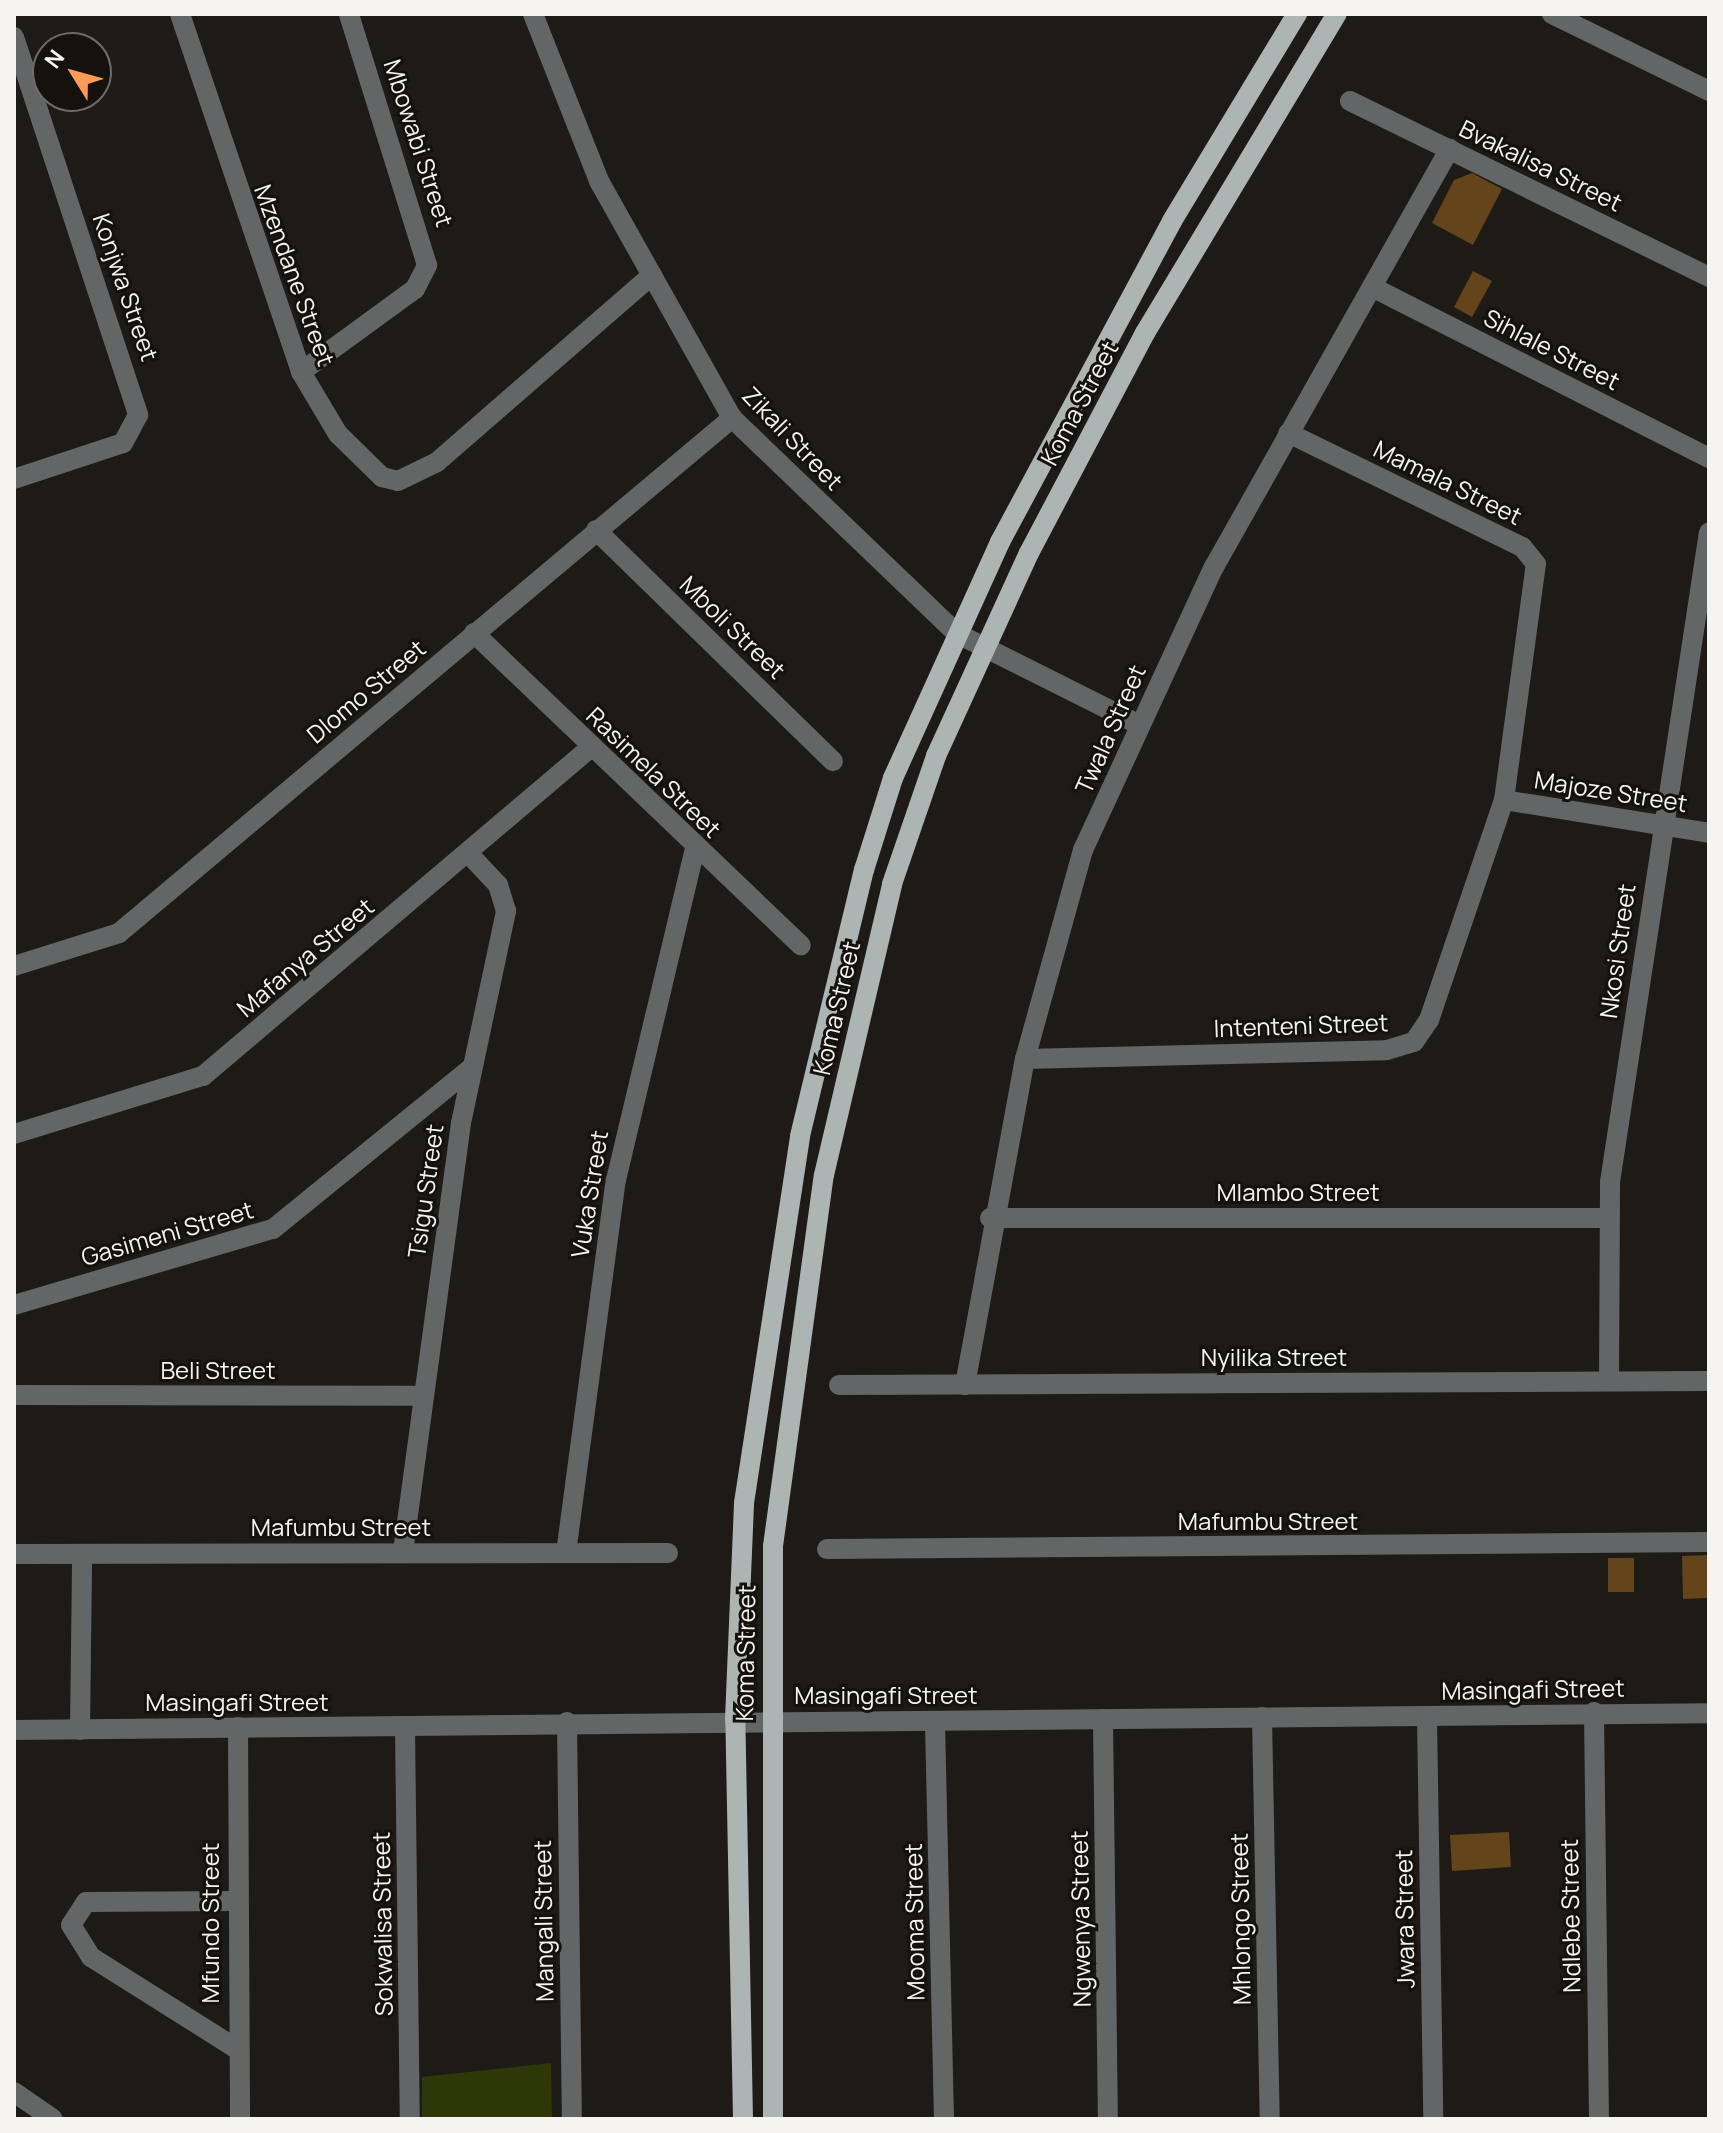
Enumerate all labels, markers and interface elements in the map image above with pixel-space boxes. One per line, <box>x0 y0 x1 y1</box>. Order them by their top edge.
north arrow <box>32 32 112 112</box>
text: N <box>38 43 71 74</box>
street label: Mbowabi Street <box>378 56 460 230</box>
street label: Bvakalisa Street <box>1455 113 1627 217</box>
street label: Mzendane Street <box>249 180 341 370</box>
street label: Konjwa Street <box>87 209 165 365</box>
street label: Sihlale Street <box>1479 302 1625 396</box>
street label: Koma Street <box>1034 336 1124 470</box>
street label: Zikali Street <box>737 380 849 496</box>
street label: Mamala Street <box>1369 434 1527 530</box>
street label: Mboli Street <box>674 570 792 684</box>
street label: Dlomo Street <box>301 633 431 749</box>
street label: Twala Street <box>1069 660 1151 798</box>
street label: Rasimela Street <box>581 701 727 843</box>
street label: Majoze Street <box>1533 765 1689 817</box>
street label: Nkosi Street <box>1593 882 1641 1020</box>
street label: Mafanya Street <box>231 891 379 1023</box>
street label: Koma Street <box>807 938 865 1078</box>
street label: Intenteni Street <box>1213 1008 1389 1042</box>
street label: Tsigu Street <box>401 1122 449 1260</box>
street label: Vuka Street <box>565 1128 613 1260</box>
street label: Mlambo Street <box>1216 1178 1380 1206</box>
street label: Gasimeni Street <box>78 1195 256 1271</box>
street label: Nyilika Street <box>1201 1343 1347 1371</box>
street label: Beli Street <box>160 1356 276 1384</box>
street label: Mafumbu Street <box>1178 1507 1358 1535</box>
street label: Mafumbu Street <box>251 1513 431 1541</box>
street label: Koma Street <box>729 1585 761 1721</box>
street label: Masingafi Street <box>1441 1673 1625 1705</box>
street label: Masingafi Street <box>794 1681 978 1709</box>
street label: Masingafi Street <box>145 1688 329 1716</box>
street label: Ngwenya Street <box>1064 1830 1096 2008</box>
street label: Sokwalisa Street <box>366 1832 398 2016</box>
street label: Mhlongo Street <box>1224 1833 1256 2005</box>
street label: Ndlebe Street <box>1554 1839 1586 1993</box>
street label: Mangali Street <box>527 1840 559 2002</box>
street label: Mfundo Street <box>196 1843 224 2003</box>
street label: Mooma Street <box>898 1843 930 2001</box>
street label: Jwara Street <box>1388 1849 1420 1989</box>

